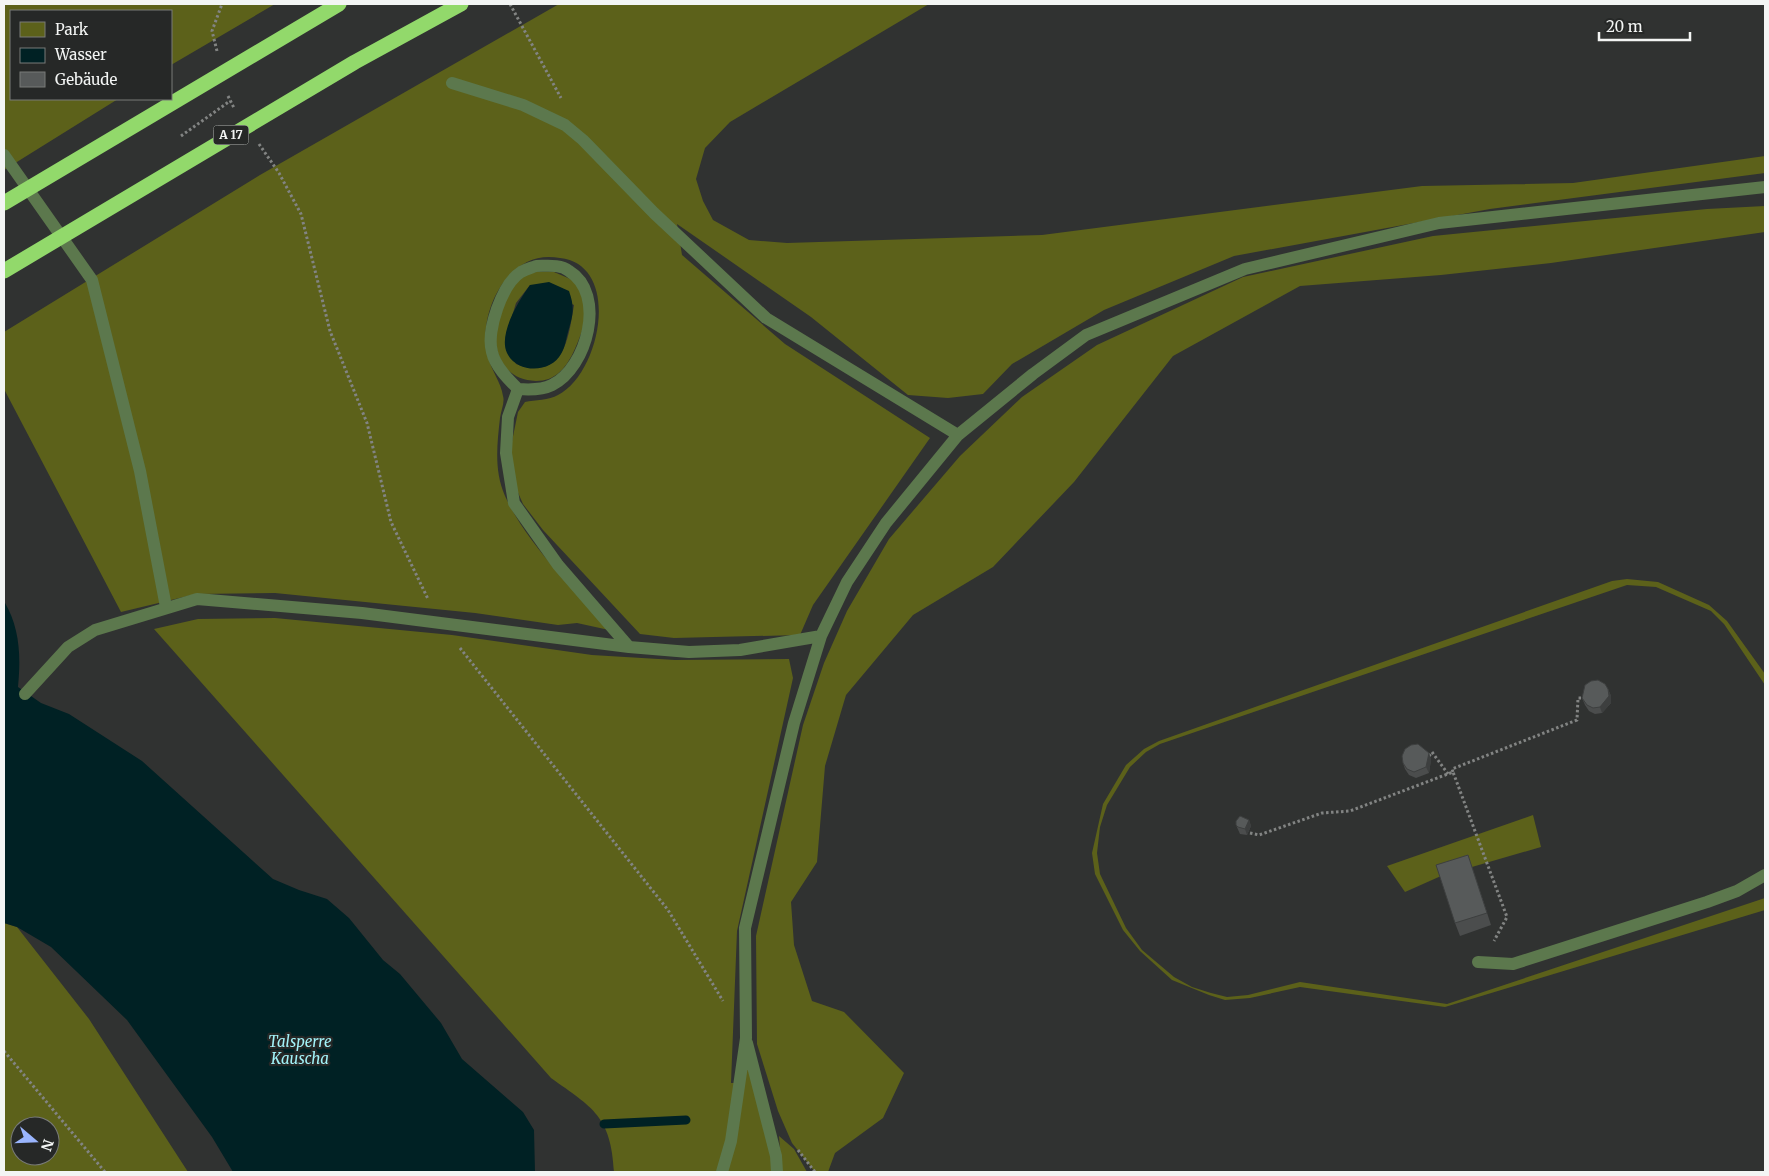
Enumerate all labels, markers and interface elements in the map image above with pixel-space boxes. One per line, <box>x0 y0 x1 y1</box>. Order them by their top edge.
legend <box>10 10 172 100</box>
scale bar <box>1599 10 1690 42</box>
text: 20 m <box>1606 17 1643 36</box>
text: Park <box>55 20 89 39</box>
text: Wasser <box>54 45 107 64</box>
text: Gebäude <box>55 70 118 89</box>
road number: A 17 <box>214 126 248 144</box>
water label: Talsperre Kauscha <box>268 1032 332 1068</box>
north arrow <box>10 1116 60 1166</box>
text: N <box>37 1137 58 1153</box>

